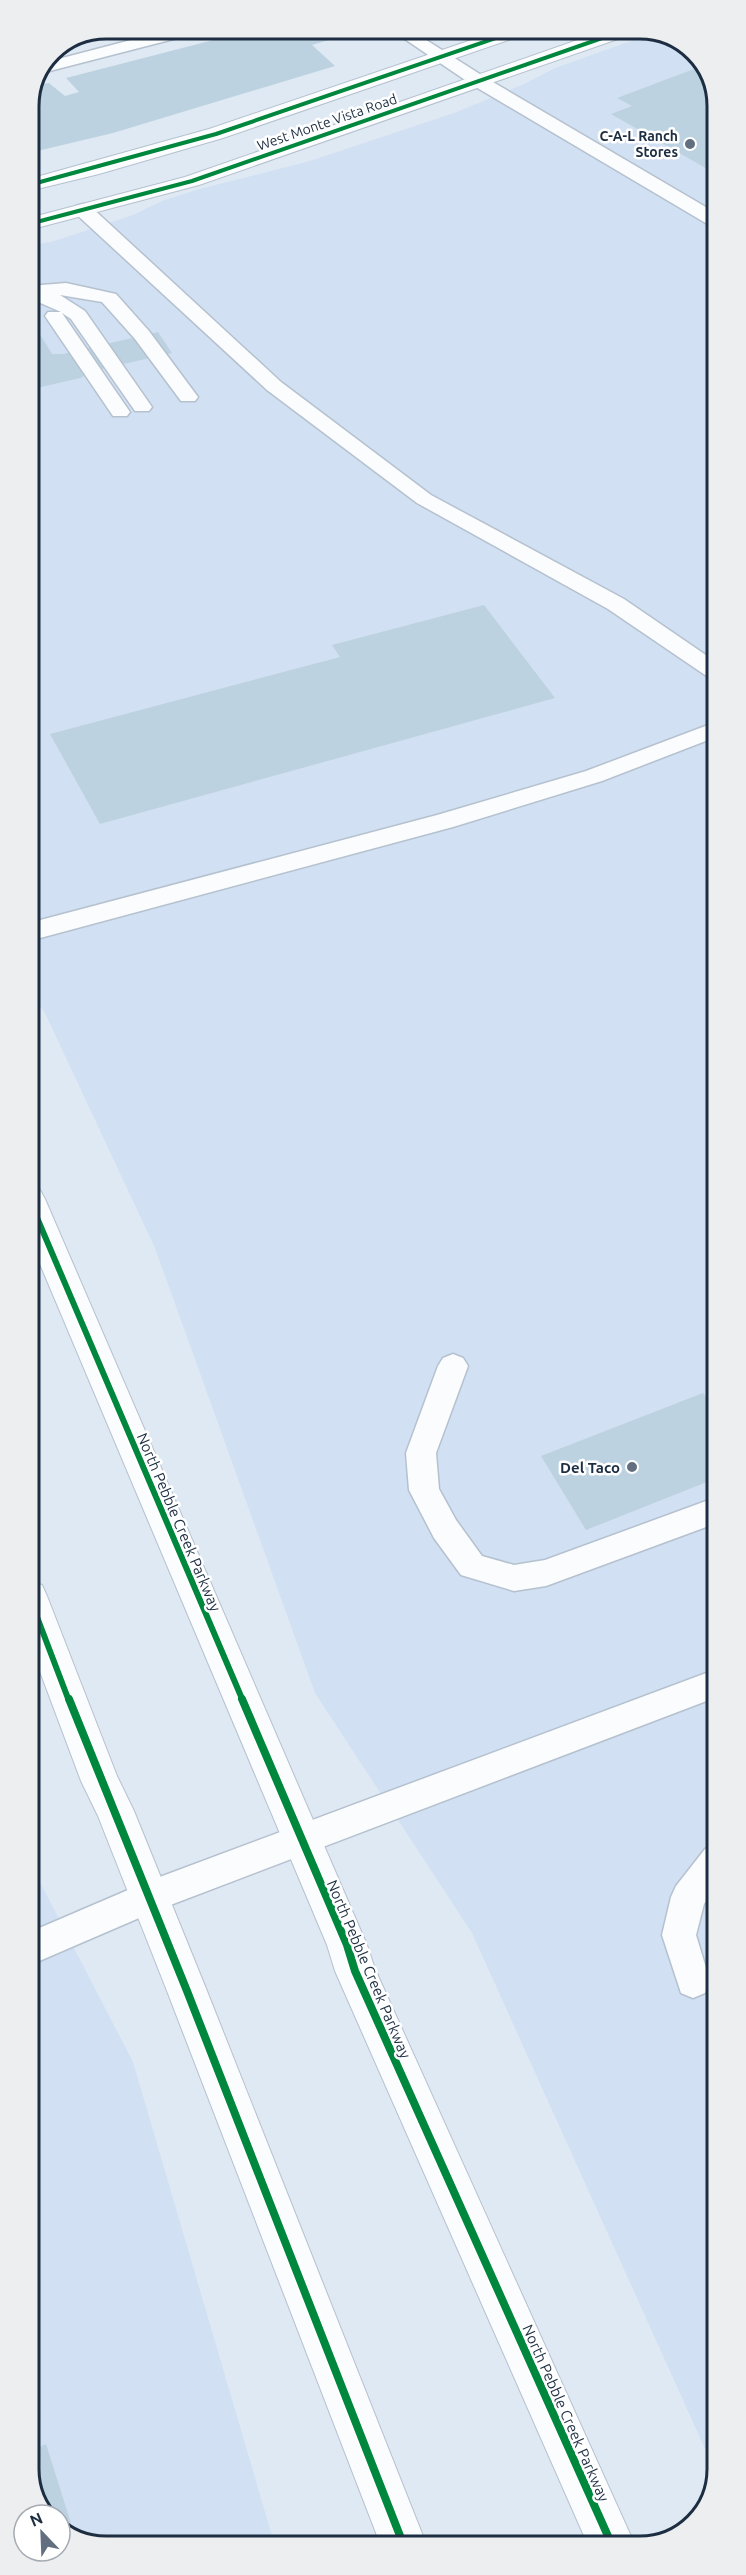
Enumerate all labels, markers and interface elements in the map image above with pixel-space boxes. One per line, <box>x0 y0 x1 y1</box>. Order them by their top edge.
street label: West Monte Vista Road <box>255 91 399 153</box>
place label: C-A-L Ranch Stores <box>599 128 678 160</box>
marker: C-A-L Ranch Stores <box>683 137 697 151</box>
street label: North Pebble Creek Parkway <box>134 1430 224 1614</box>
place label: Del Taco <box>560 1459 620 1476</box>
marker: Del Taco <box>625 1460 639 1474</box>
street label: North Pebble Creek Parkway <box>324 1877 414 2061</box>
street label: North Pebble Creek Parkway <box>519 2322 613 2504</box>
north arrow <box>12 2503 72 2563</box>
text: N <box>27 2509 45 2530</box>

